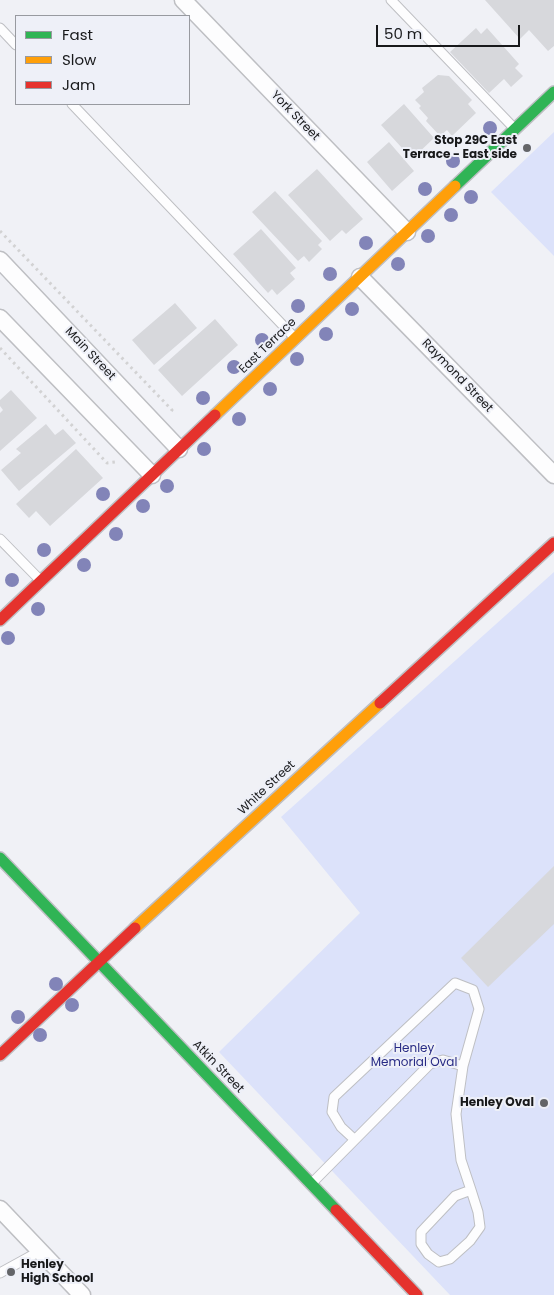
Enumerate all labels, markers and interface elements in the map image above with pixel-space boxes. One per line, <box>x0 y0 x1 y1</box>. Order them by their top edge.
legend <box>15 15 190 105</box>
scale bar <box>379 15 523 47</box>
text: 50 m <box>384 23 422 44</box>
text: Fast <box>62 24 93 45</box>
text: Slow <box>62 49 96 70</box>
text: Jam <box>62 74 96 95</box>
street label: York Street <box>268 88 322 144</box>
place label: Stop 29C East Terrace - East side <box>403 134 517 162</box>
marker: Stop 29C East Terrace - East side <box>521 142 533 154</box>
street label: East Terrace <box>236 315 300 377</box>
street label: Main Street <box>62 324 118 384</box>
street label: Raymond Street <box>418 336 496 416</box>
street label: White Street <box>236 758 298 818</box>
street label: Atkin Street <box>189 1038 247 1096</box>
park label: Henley Memorial Oval <box>371 1042 457 1070</box>
place label: Henley Oval <box>460 1096 534 1110</box>
marker: Henley Oval <box>538 1097 550 1109</box>
place label: Henley High School <box>21 1258 94 1286</box>
marker: Henley High School <box>5 1266 17 1278</box>

